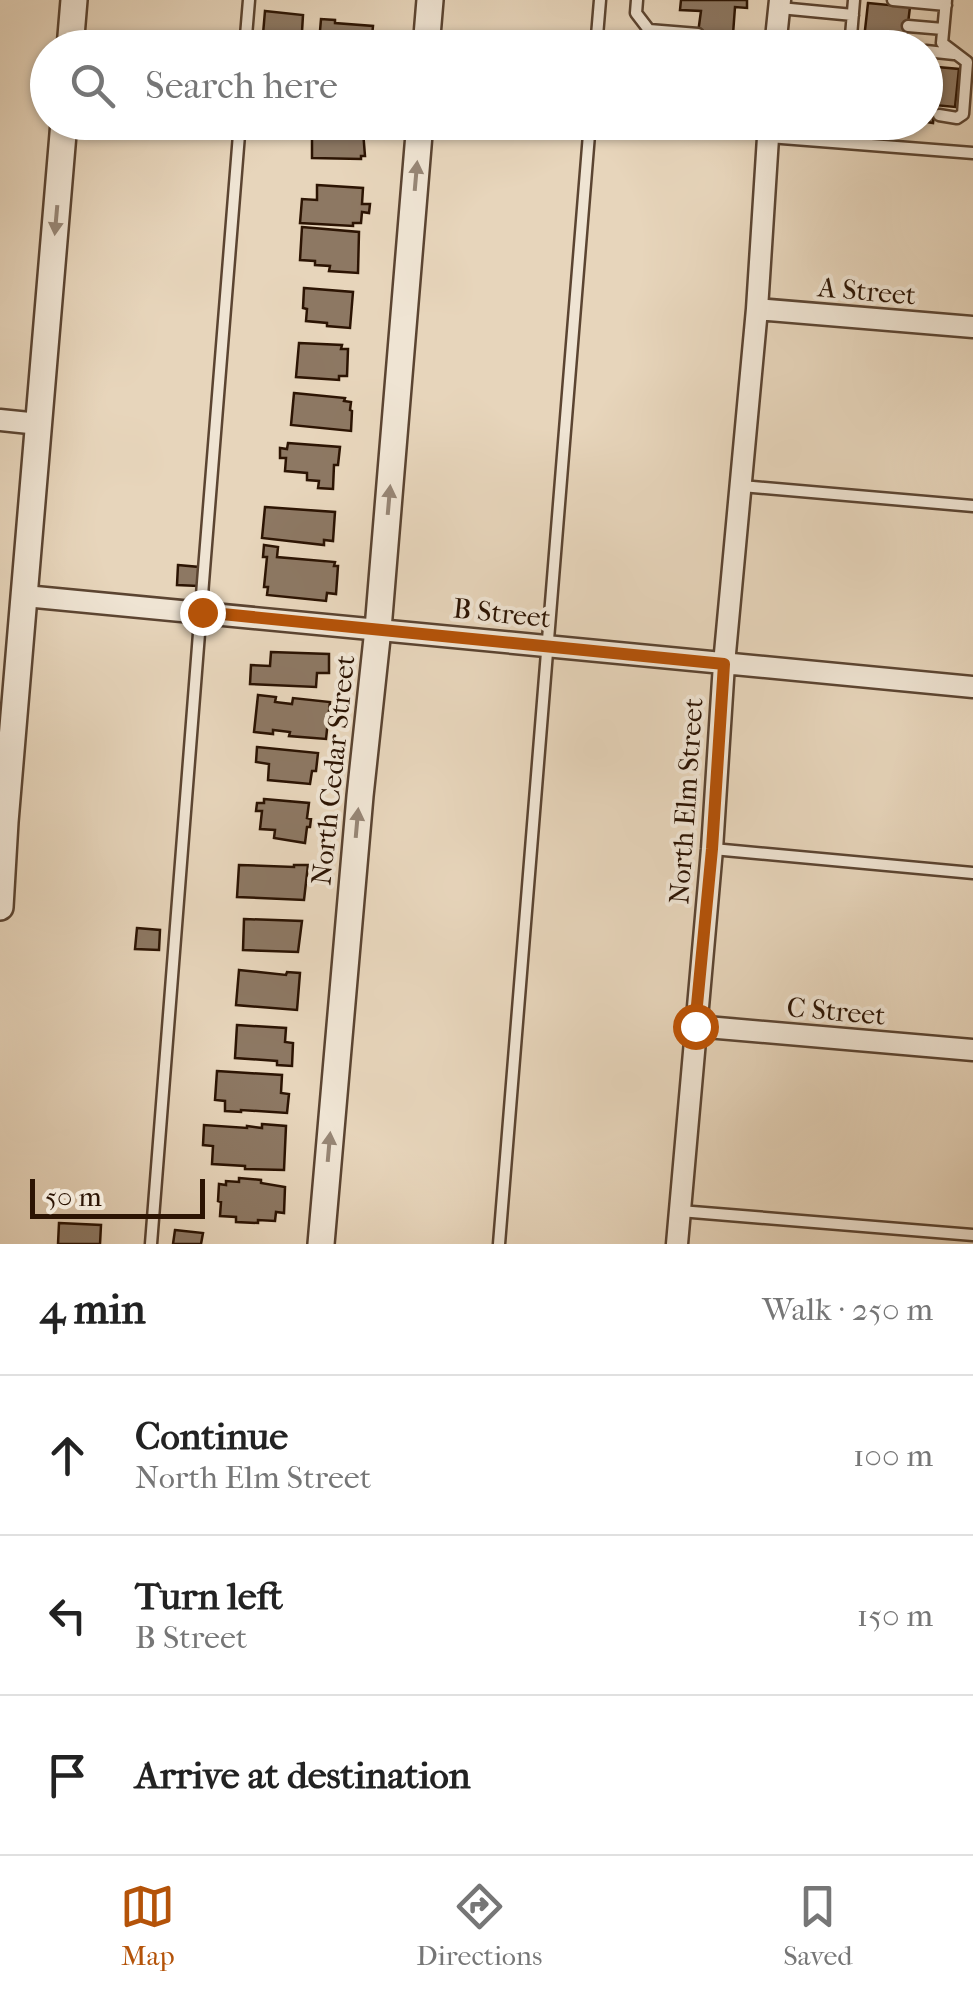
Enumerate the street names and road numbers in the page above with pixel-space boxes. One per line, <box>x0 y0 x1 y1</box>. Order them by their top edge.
street label: A Street <box>816 270 917 312</box>
street label: B Street <box>451 591 553 635</box>
street label: North Cedar Street <box>305 653 361 887</box>
street label: North Elm Street <box>662 697 710 905</box>
street label: C Street <box>785 990 887 1032</box>

